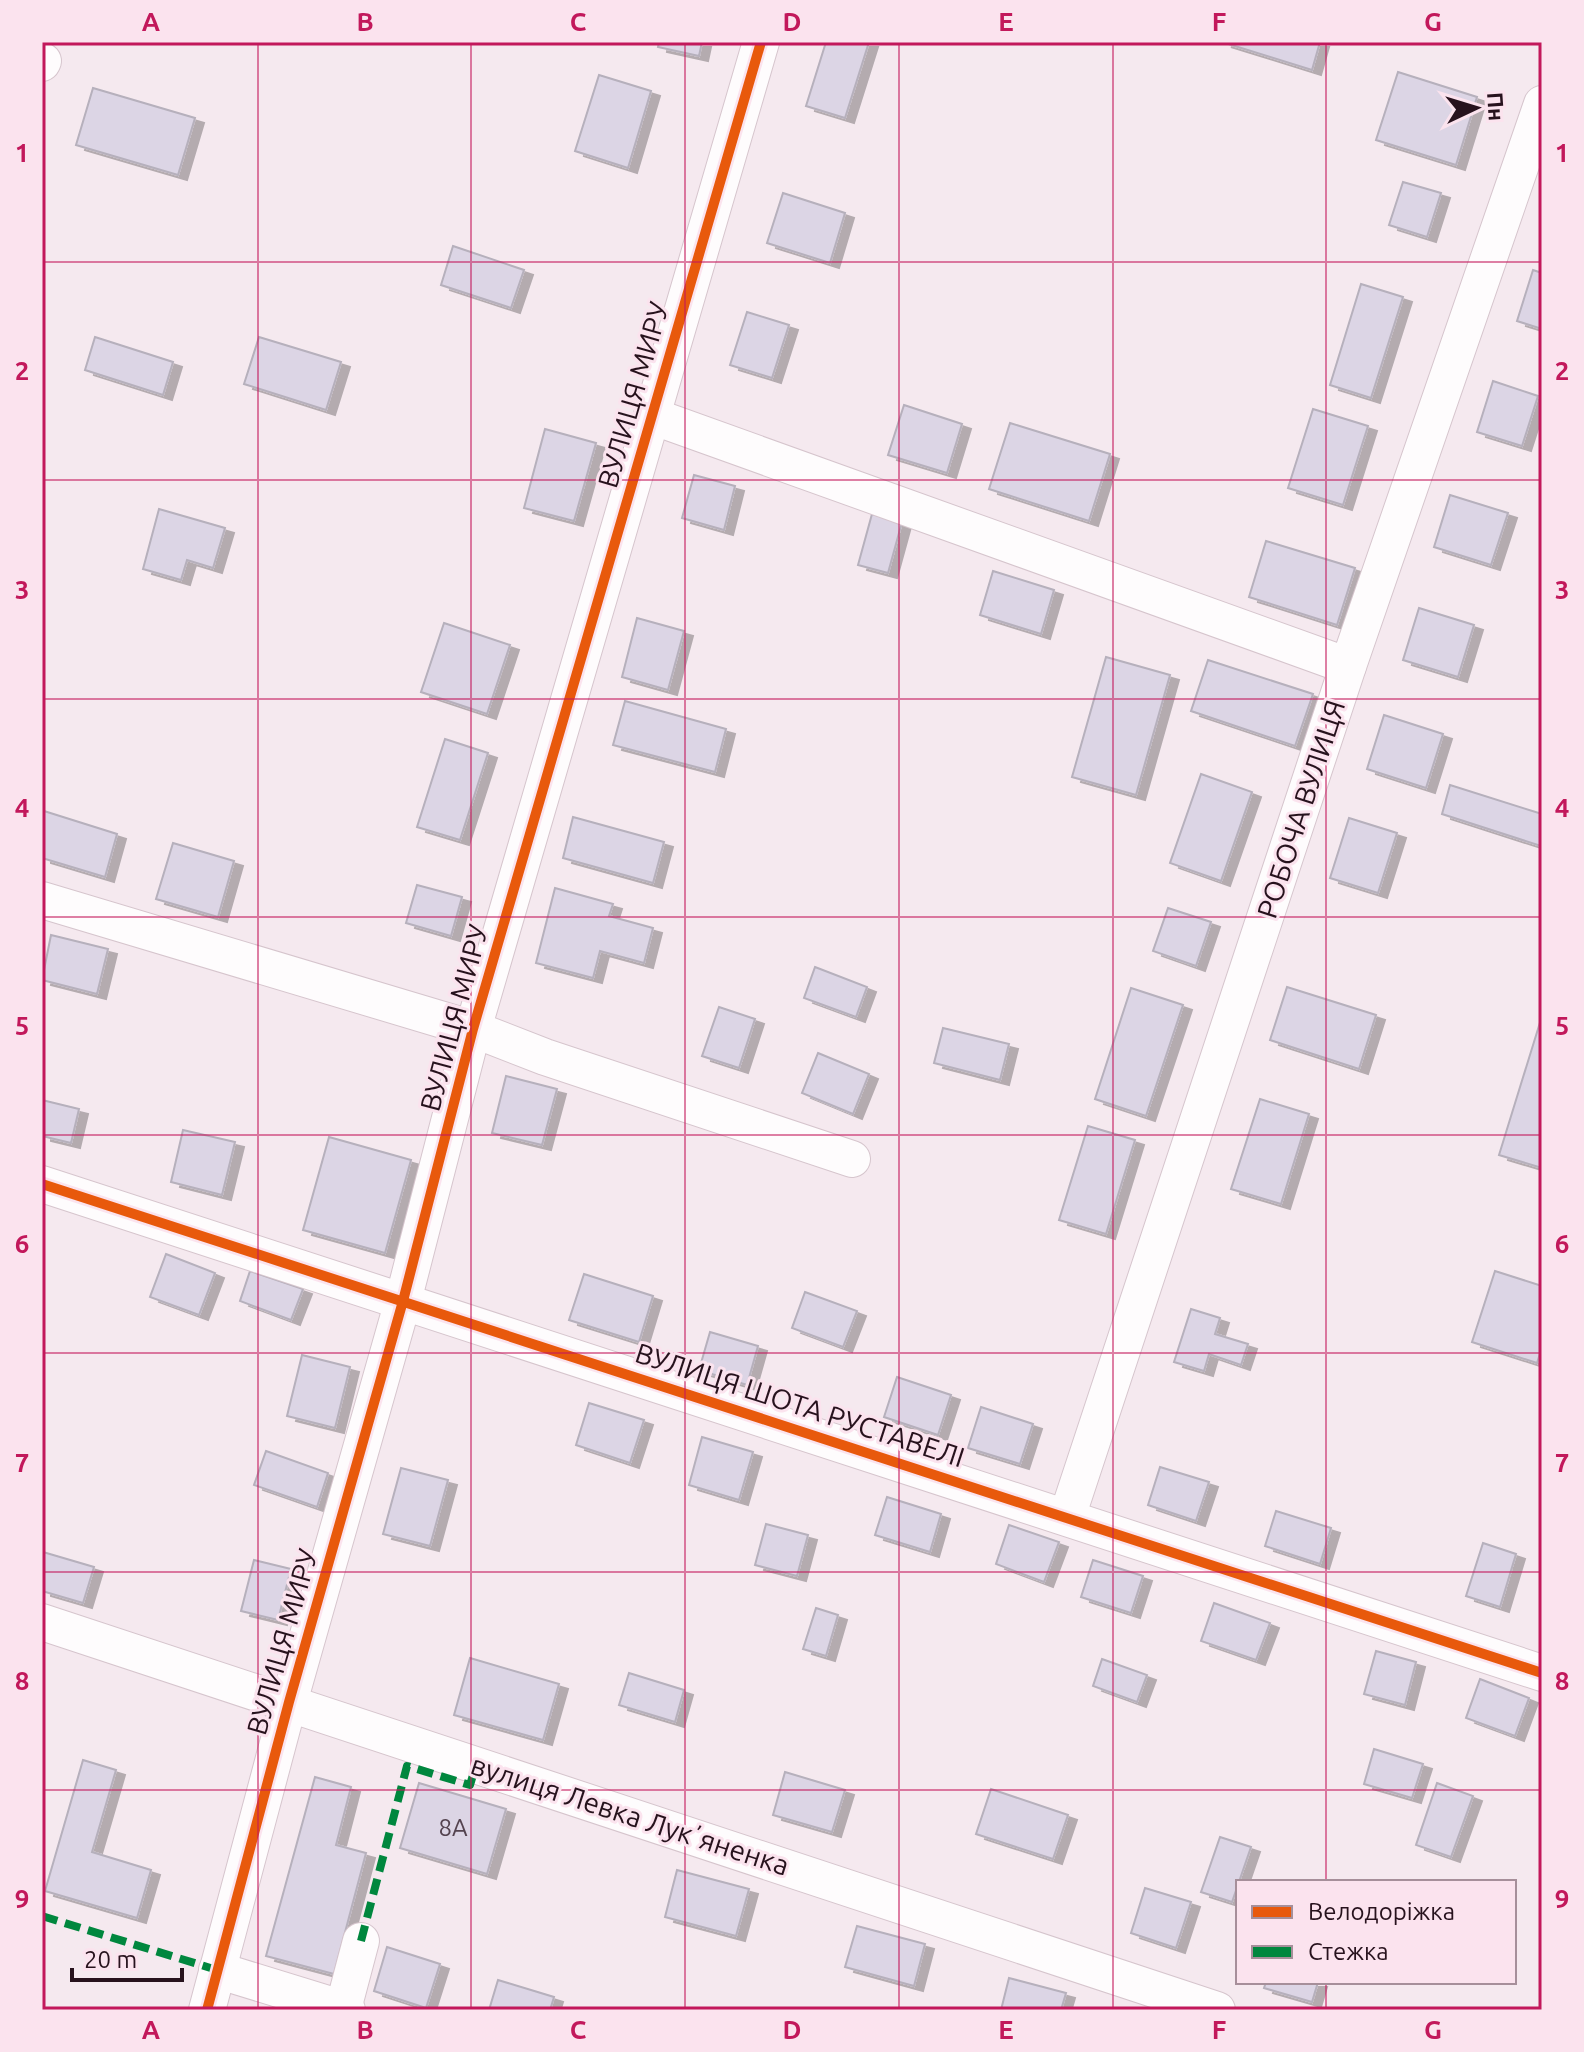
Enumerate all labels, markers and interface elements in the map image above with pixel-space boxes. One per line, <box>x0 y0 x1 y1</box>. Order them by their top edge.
text: A <box>142 7 161 36</box>
text: B <box>356 7 374 36</box>
text: C <box>570 7 587 36</box>
text: D <box>783 7 801 36</box>
text: E <box>998 7 1014 36</box>
text: F <box>1212 7 1226 36</box>
text: G <box>1424 7 1442 36</box>
north arrow <box>1436 68 1516 148</box>
text: Пн <box>1483 91 1510 122</box>
text: 1 <box>15 138 29 167</box>
text: 1 <box>1555 138 1569 167</box>
street label: ВУЛИЦЯ МИРУ <box>591 298 674 491</box>
text: 2 <box>15 356 29 385</box>
text: 2 <box>1555 356 1569 385</box>
text: 3 <box>15 575 29 604</box>
text: 3 <box>1555 575 1569 604</box>
street label: РОБОЧА ВУЛИЦЯ <box>1251 696 1350 922</box>
text: 4 <box>15 793 29 822</box>
text: 4 <box>1555 793 1569 822</box>
street label: ВУЛИЦЯ МИРУ <box>414 921 493 1114</box>
text: 5 <box>15 1011 29 1040</box>
text: 5 <box>1555 1011 1569 1040</box>
text: 6 <box>15 1229 29 1258</box>
text: 6 <box>1555 1229 1569 1258</box>
street label: ВУЛИЦЯ ШОТА РУСТАВЕЛІ <box>632 1337 969 1472</box>
text: 7 <box>15 1448 29 1477</box>
text: 7 <box>1555 1448 1569 1477</box>
street label: ВУЛИЦЯ МИРУ <box>240 1545 323 1738</box>
text: 8 <box>15 1666 29 1695</box>
text: 8 <box>1555 1666 1569 1695</box>
street label: вулиця Левка Лукʼяненка <box>467 1748 793 1881</box>
house number: 8А <box>438 1814 468 1841</box>
legend <box>1236 1880 1516 1984</box>
text: 9 <box>15 1884 29 1913</box>
text: 9 <box>1555 1884 1569 1913</box>
text: Велодоріжка <box>1308 1898 1455 1925</box>
scale bar <box>72 1932 182 1982</box>
text: Стежка <box>1308 1938 1389 1965</box>
text: 20 m <box>84 1946 137 1973</box>
text: A <box>142 2015 161 2044</box>
text: B <box>356 2015 374 2044</box>
text: C <box>570 2015 587 2044</box>
text: D <box>783 2015 801 2044</box>
text: E <box>998 2015 1014 2044</box>
text: F <box>1212 2015 1226 2044</box>
text: G <box>1424 2015 1442 2044</box>

